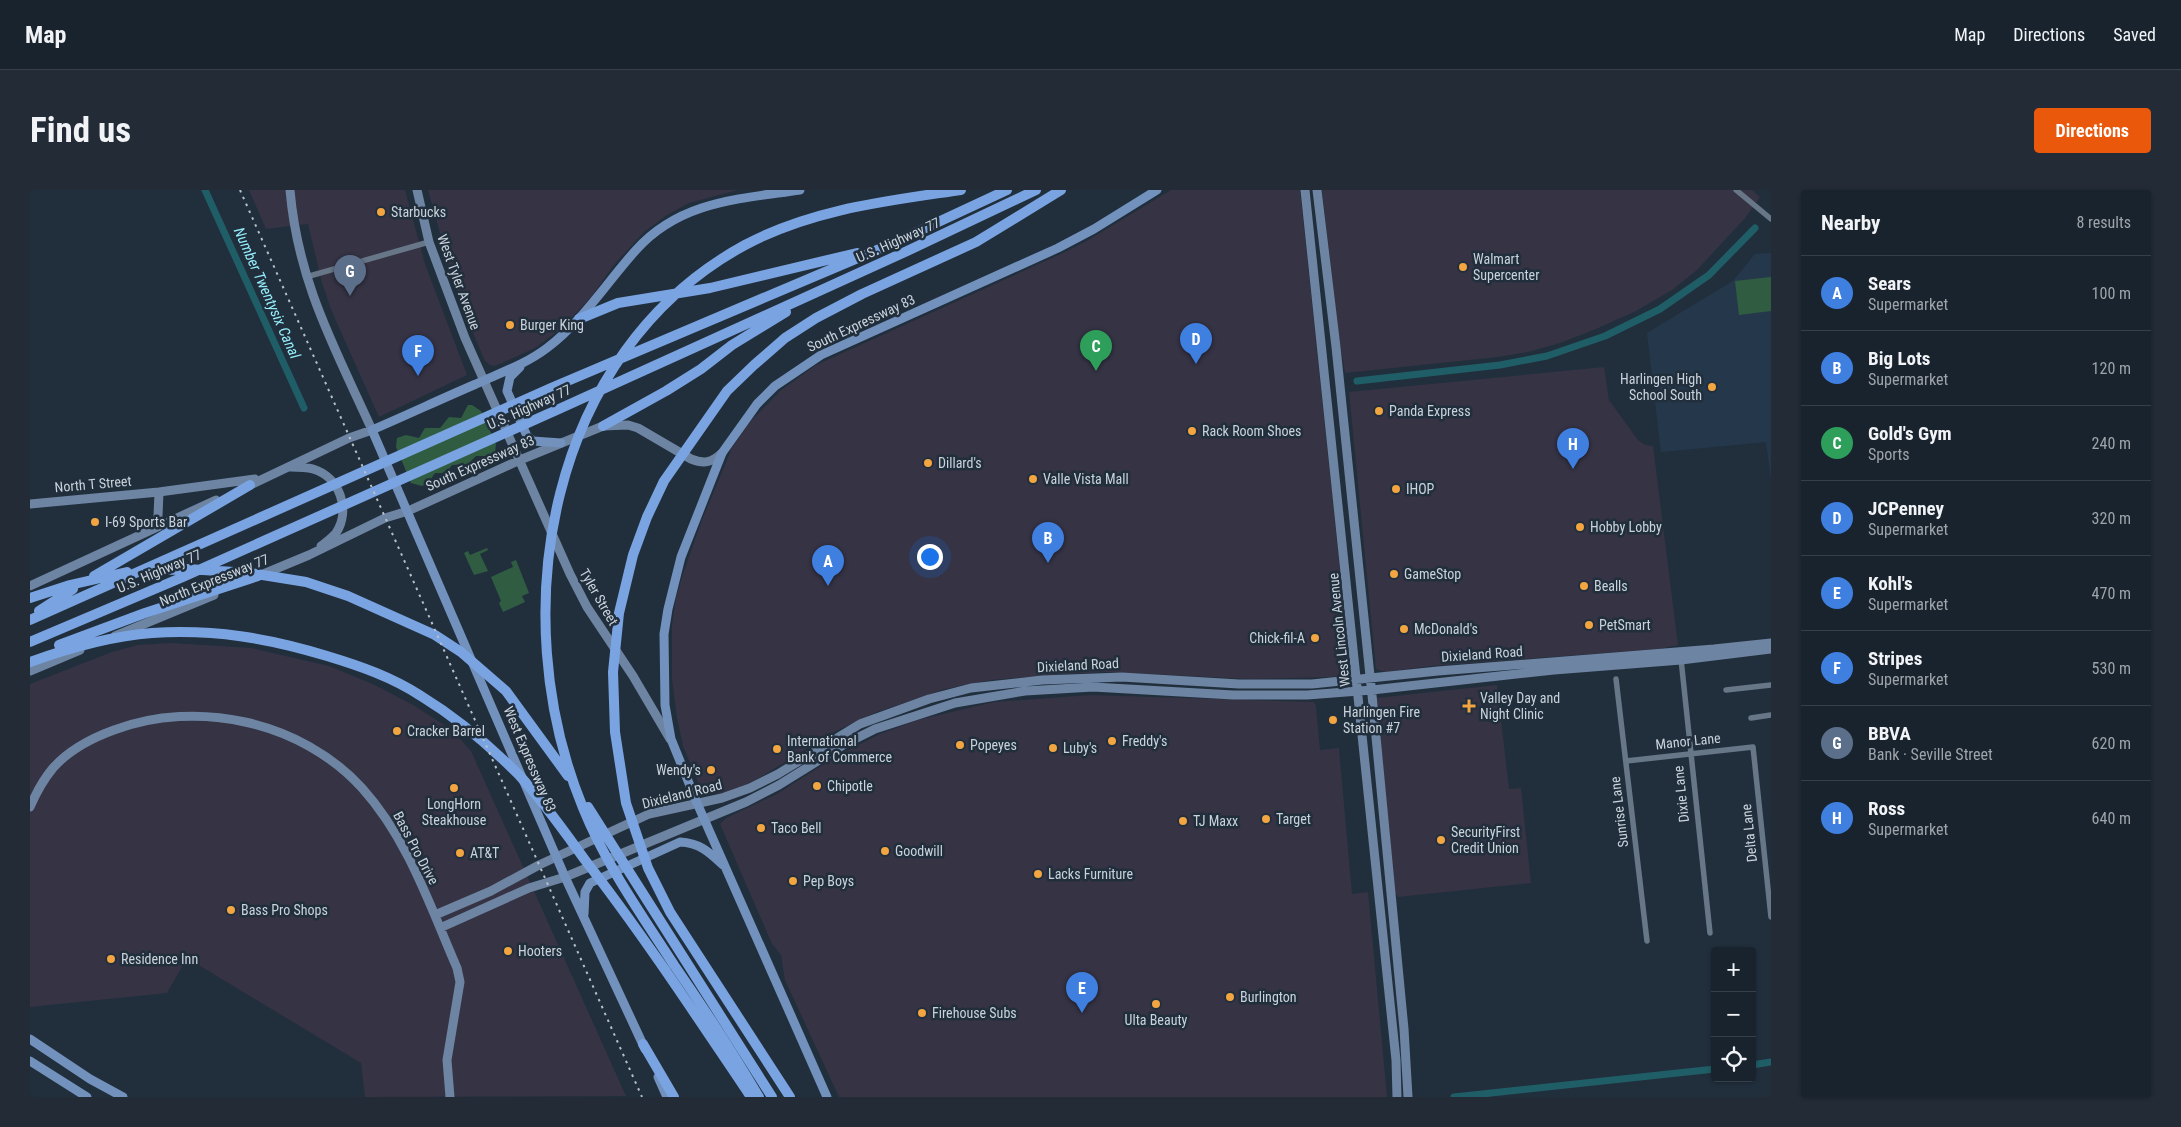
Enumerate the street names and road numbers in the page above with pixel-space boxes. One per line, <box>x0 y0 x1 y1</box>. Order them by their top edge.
street label: U.S. Highway 77 <box>854 214 942 266</box>
street label: West Tyler Avenue <box>434 232 484 332</box>
street label: South Expressway 83 <box>805 291 917 355</box>
street label: U.S. Highway 77 <box>485 381 573 433</box>
street label: South Expressway 83 <box>423 432 537 494</box>
street label: North T Street <box>54 473 132 495</box>
street label: U.S. Highway 77 <box>115 546 204 596</box>
street label: North Expressway 77 <box>157 551 271 609</box>
street label: Tyler Street <box>576 566 622 628</box>
street label: West Lincoln Avenue <box>1325 572 1353 688</box>
street label: Dixieland Road <box>1440 643 1524 665</box>
street label: Dixieland Road <box>1037 655 1119 675</box>
street label: West Expressway 83 <box>501 704 559 814</box>
street label: Manor Lane <box>1655 730 1722 752</box>
street label: Dixie Lane <box>1670 764 1692 823</box>
street label: Sunrise Lane <box>1607 775 1631 848</box>
street label: Dixieland Road <box>640 776 724 812</box>
street label: Delta Lane <box>1738 803 1760 863</box>
street label: Bass Pro Drive <box>390 809 442 888</box>

